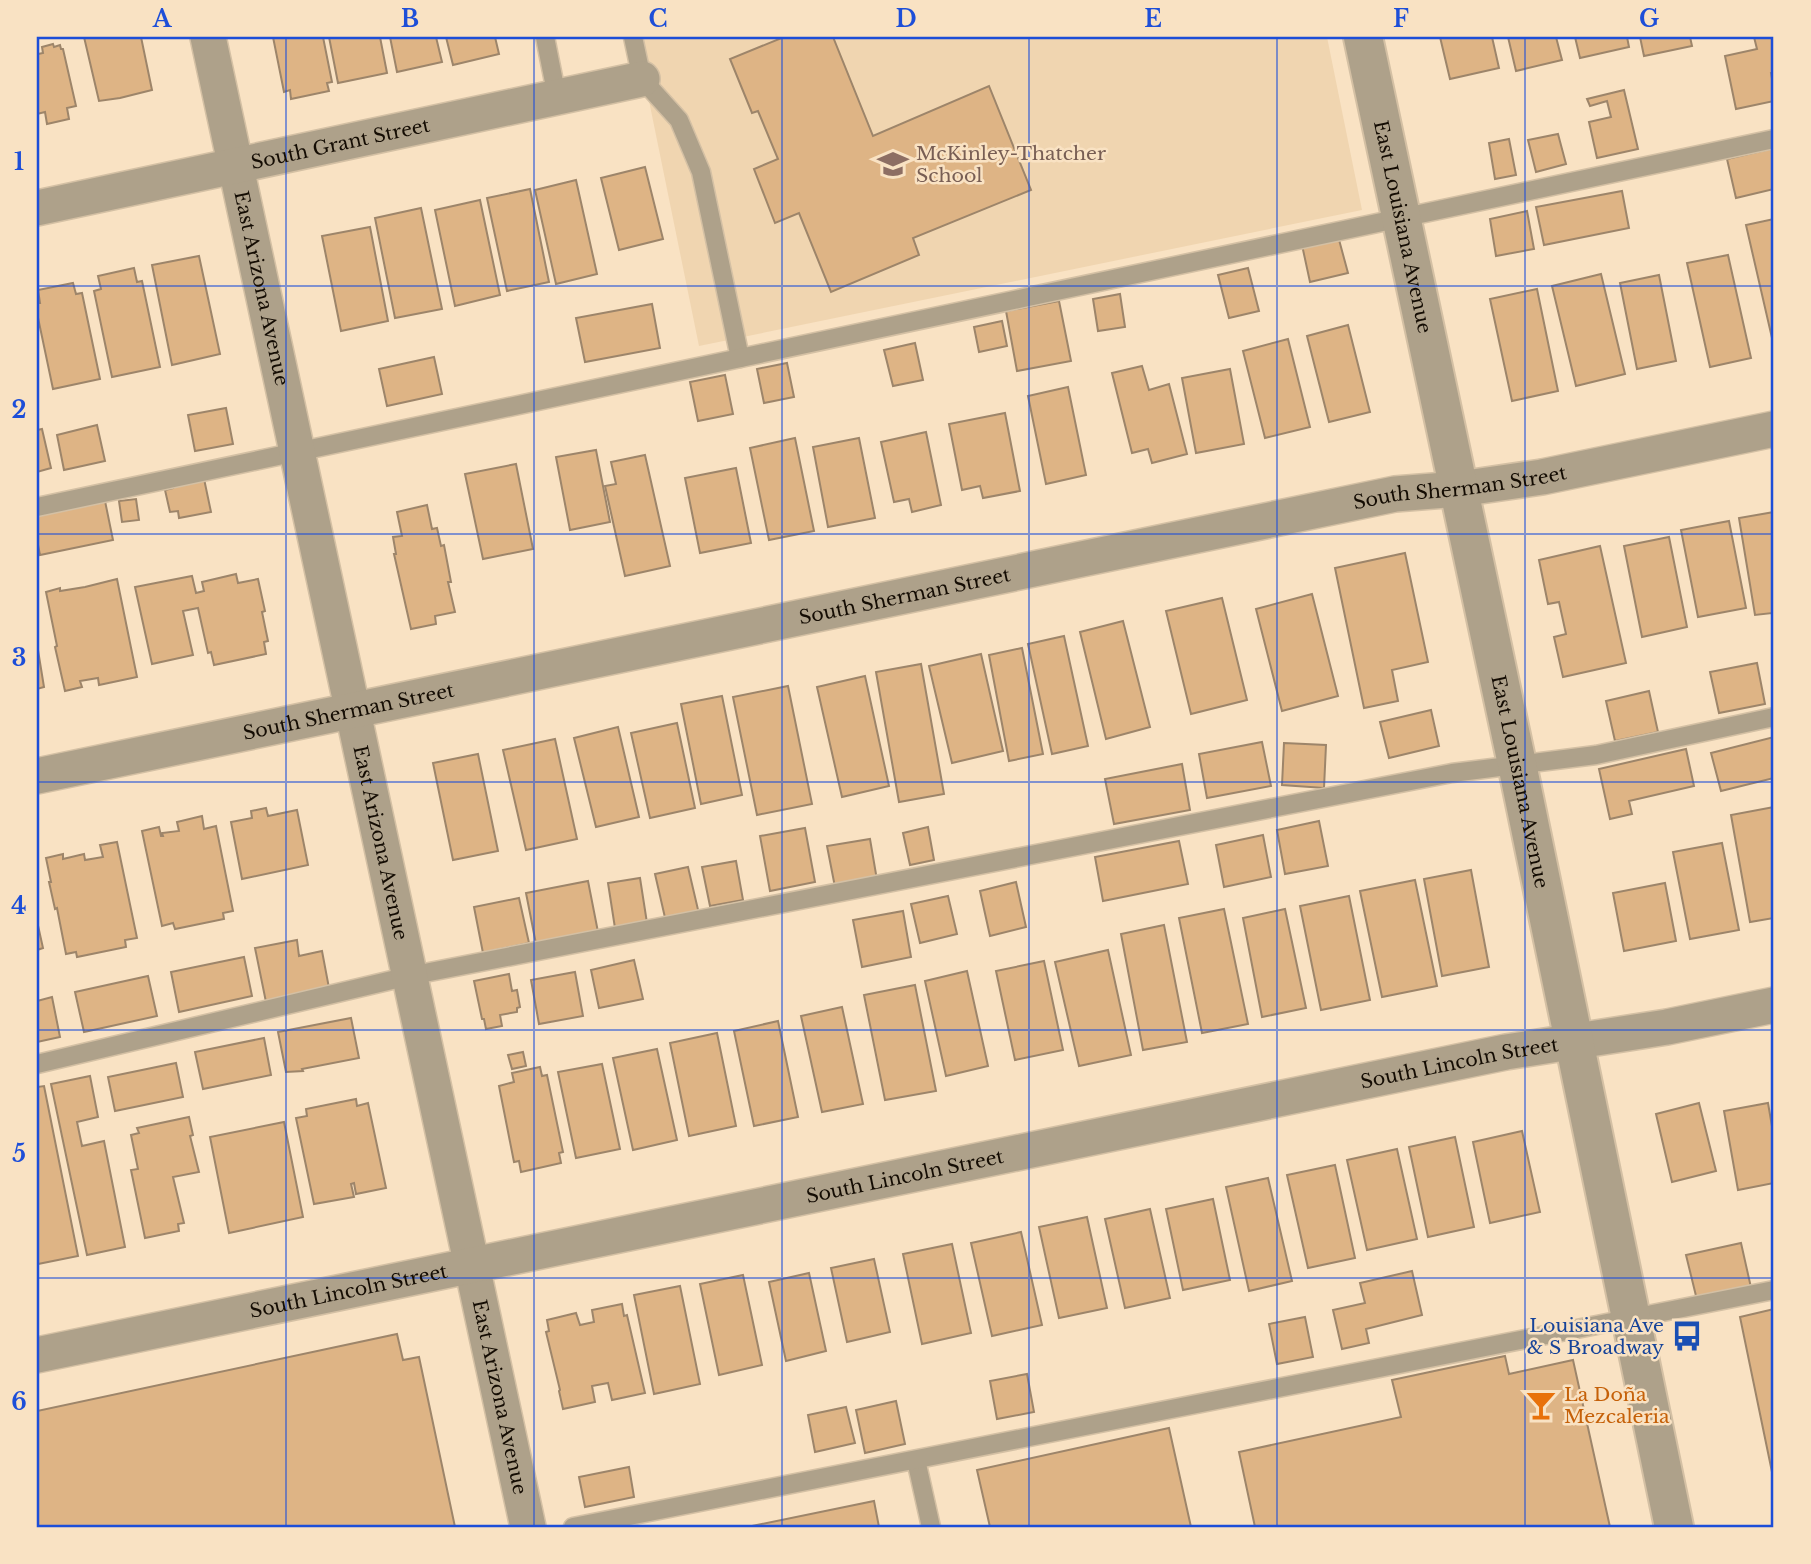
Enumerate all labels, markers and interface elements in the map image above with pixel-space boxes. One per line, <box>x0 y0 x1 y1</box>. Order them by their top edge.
text: A <box>152 5 173 33</box>
text: B <box>401 5 419 33</box>
text: C <box>649 5 667 33</box>
text: D <box>895 5 917 33</box>
text: E <box>1144 5 1162 33</box>
text: F <box>1393 5 1409 33</box>
text: G <box>1639 5 1659 33</box>
street label: South Grant Street <box>249 113 432 174</box>
street label: East Louisiana Avenue <box>1369 118 1437 335</box>
place label: McKinley-Thatcher School <box>916 142 1106 187</box>
school or university icon: McKinley-Thatcher School <box>876 147 910 181</box>
text: 1 <box>14 148 24 176</box>
street label: East Arizona Avenue <box>230 189 294 388</box>
text: 2 <box>12 396 26 424</box>
street label: South Sherman Street <box>1351 461 1569 514</box>
street label: South Sherman Street <box>797 563 1013 629</box>
text: 3 <box>12 644 26 672</box>
street label: East Louisiana Avenue <box>1487 673 1554 890</box>
street label: South Sherman Street <box>241 678 457 744</box>
street label: East Arizona Avenue <box>349 743 413 942</box>
text: 4 <box>11 892 27 920</box>
street label: South Lincoln Street <box>1358 1032 1561 1093</box>
text: 5 <box>12 1140 26 1168</box>
street label: South Lincoln Street <box>804 1144 1006 1208</box>
street label: South Lincoln Street <box>248 1259 450 1322</box>
street label: East Arizona Avenue <box>468 1297 532 1497</box>
place label: Louisiana Ave & S Broadway <box>1527 1314 1664 1359</box>
bus stop icon: Louisiana Ave & S Broadway <box>1670 1319 1704 1353</box>
place label: La Doña Mezcaleria <box>1564 1383 1670 1428</box>
text: 6 <box>11 1388 27 1416</box>
bar icon: La Doña Mezcaleria <box>1524 1388 1558 1422</box>

